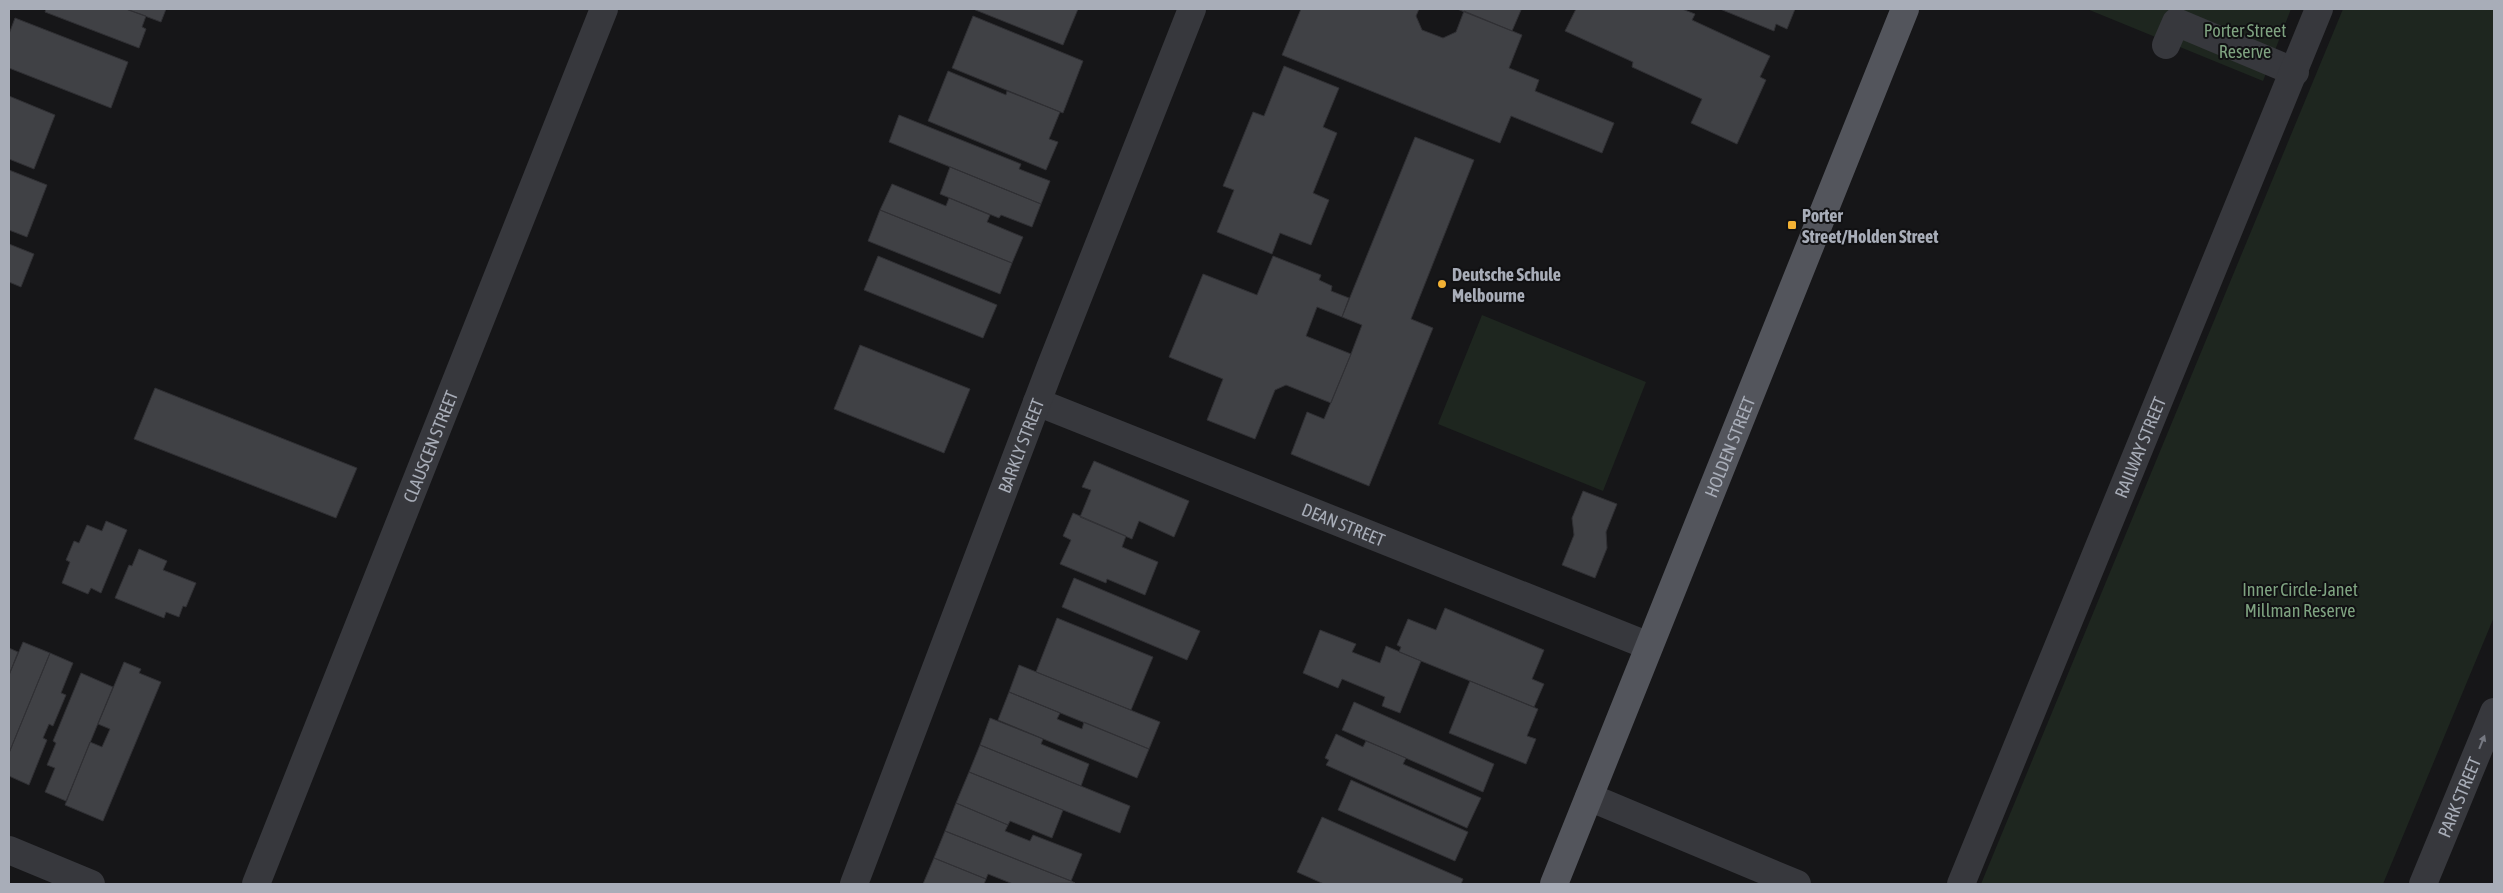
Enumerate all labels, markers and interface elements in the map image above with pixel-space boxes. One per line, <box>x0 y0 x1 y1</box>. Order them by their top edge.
park label: Porter Street Reserve <box>2204 20 2286 62</box>
place label: Porter Street/Holden Street <box>1802 205 1939 247</box>
marker: Porter Street/Holden Street <box>1786 219 1798 231</box>
place label: Deutsche Schule Melbourne <box>1452 264 1561 306</box>
marker: Deutsche Schule Melbourne <box>1436 278 1448 290</box>
street label: CLAUSCEN STREET <box>398 387 462 505</box>
street label: HOLDEN STREET <box>1700 393 1759 500</box>
street label: RAILWAY STREET <box>2110 393 2170 501</box>
street label: BARKLY STREET <box>993 395 1048 496</box>
street label: DEAN STREET <box>1299 498 1388 550</box>
park label: Inner Circle-Janet Millman Reserve <box>2242 579 2358 621</box>
one-way arrow <box>2478 734 2486 749</box>
street label: PARK STREET <box>2433 754 2485 840</box>

